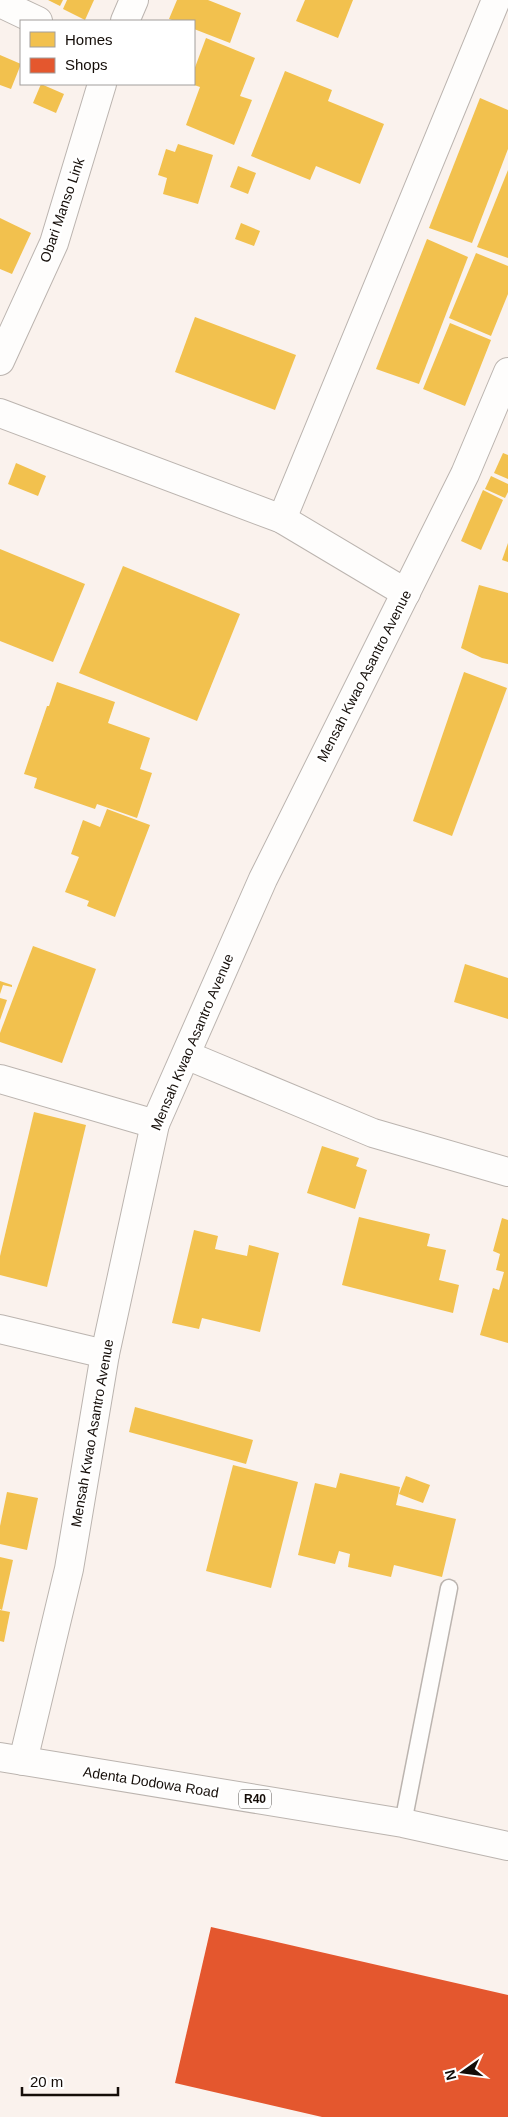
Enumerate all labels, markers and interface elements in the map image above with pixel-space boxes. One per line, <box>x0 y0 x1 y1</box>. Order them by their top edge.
legend <box>20 20 195 85</box>
text: Homes <box>65 31 113 48</box>
text: Shops <box>65 56 108 73</box>
street label: Obari Manso Link <box>37 155 88 264</box>
street label: Mensah Kwao Asantro Avenue <box>314 587 414 764</box>
street label: Mensah Kwao Asantro Avenue <box>147 951 237 1133</box>
street label: Mensah Kwao Asantro Avenue <box>68 1338 116 1528</box>
street label: Adenta Dodowa Road <box>82 1763 220 1801</box>
road number: R40 <box>239 1790 271 1808</box>
north arrow <box>438 2047 488 2097</box>
scale bar <box>22 2064 119 2096</box>
text: N <box>441 2068 459 2082</box>
text: 20 m <box>30 2073 63 2090</box>

